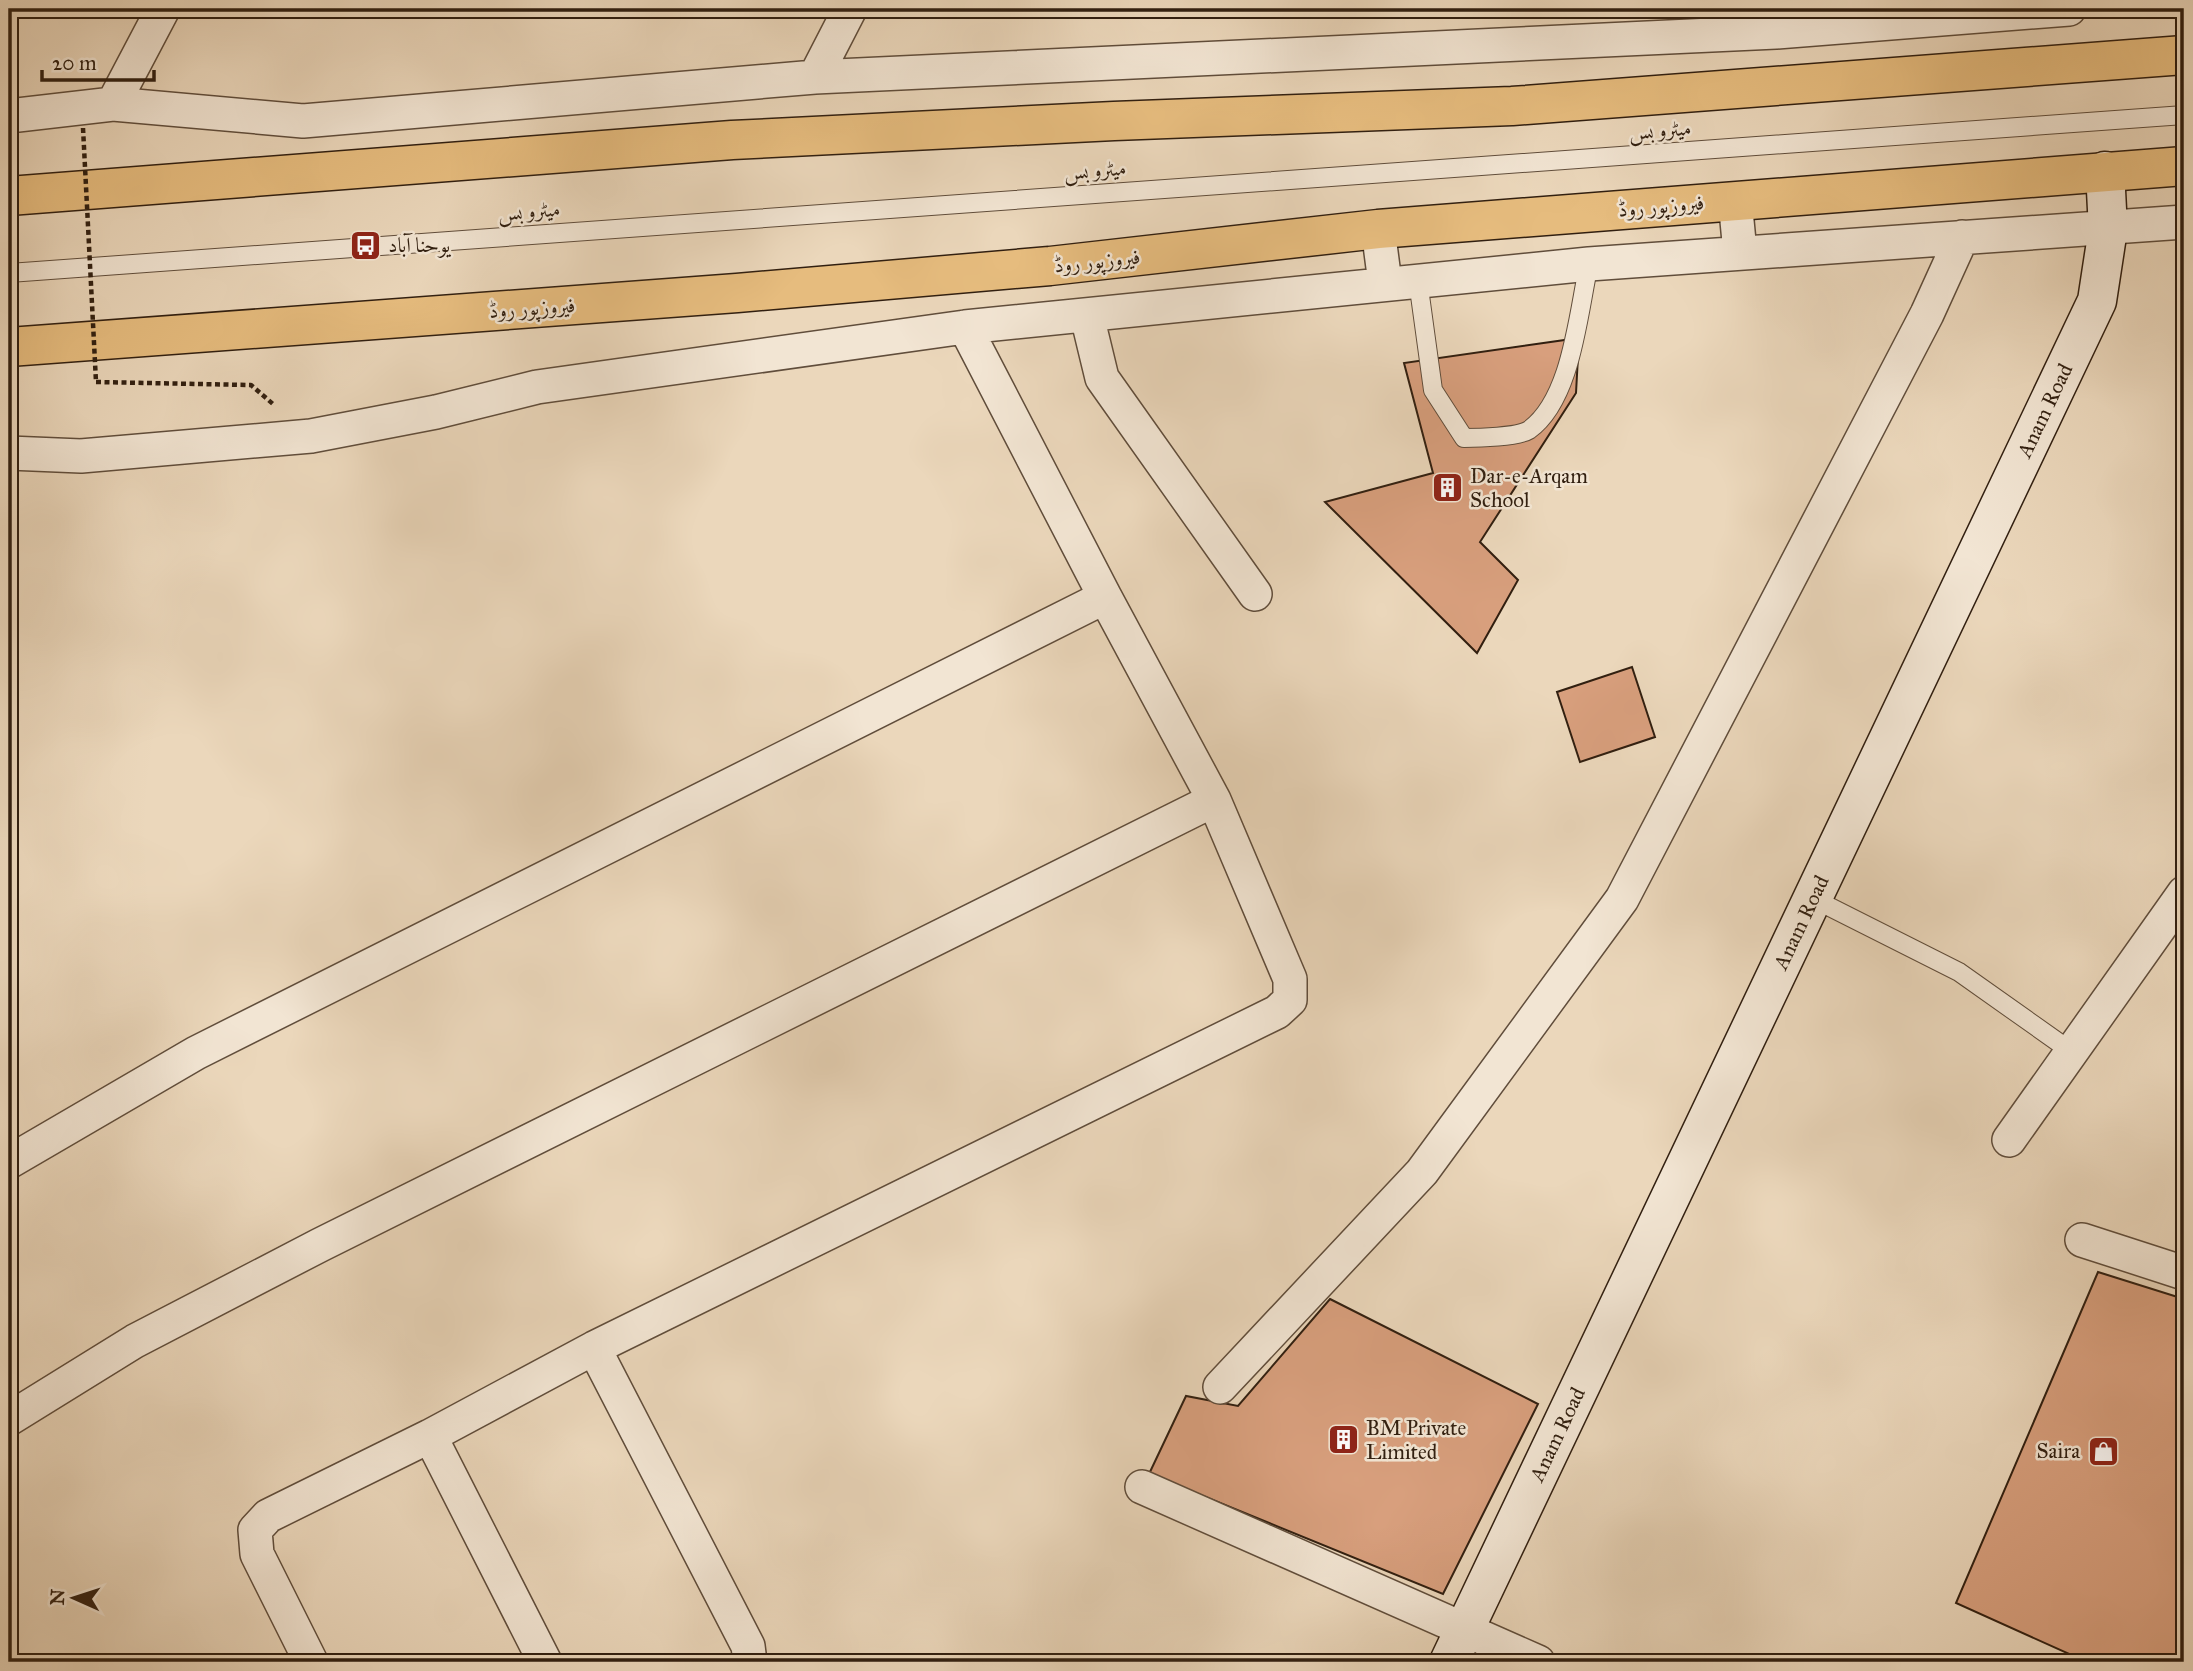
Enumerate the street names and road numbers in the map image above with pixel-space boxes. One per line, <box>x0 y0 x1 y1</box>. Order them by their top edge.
street label: میٹرو بس <box>1628 115 1692 146</box>
street label: میٹرو بس <box>1063 155 1127 186</box>
street label: فیروزپور روڈ <box>1617 189 1705 225</box>
street label: میٹرو بس <box>497 196 561 227</box>
street label: فیروزپور روڈ <box>1053 244 1142 280</box>
street label: فیروزپور روڈ <box>488 292 576 326</box>
street label: Anam Road <box>2011 359 2079 463</box>
street label: Anam Road <box>1767 871 1835 975</box>
street label: Anam Road <box>1523 1383 1591 1487</box>

